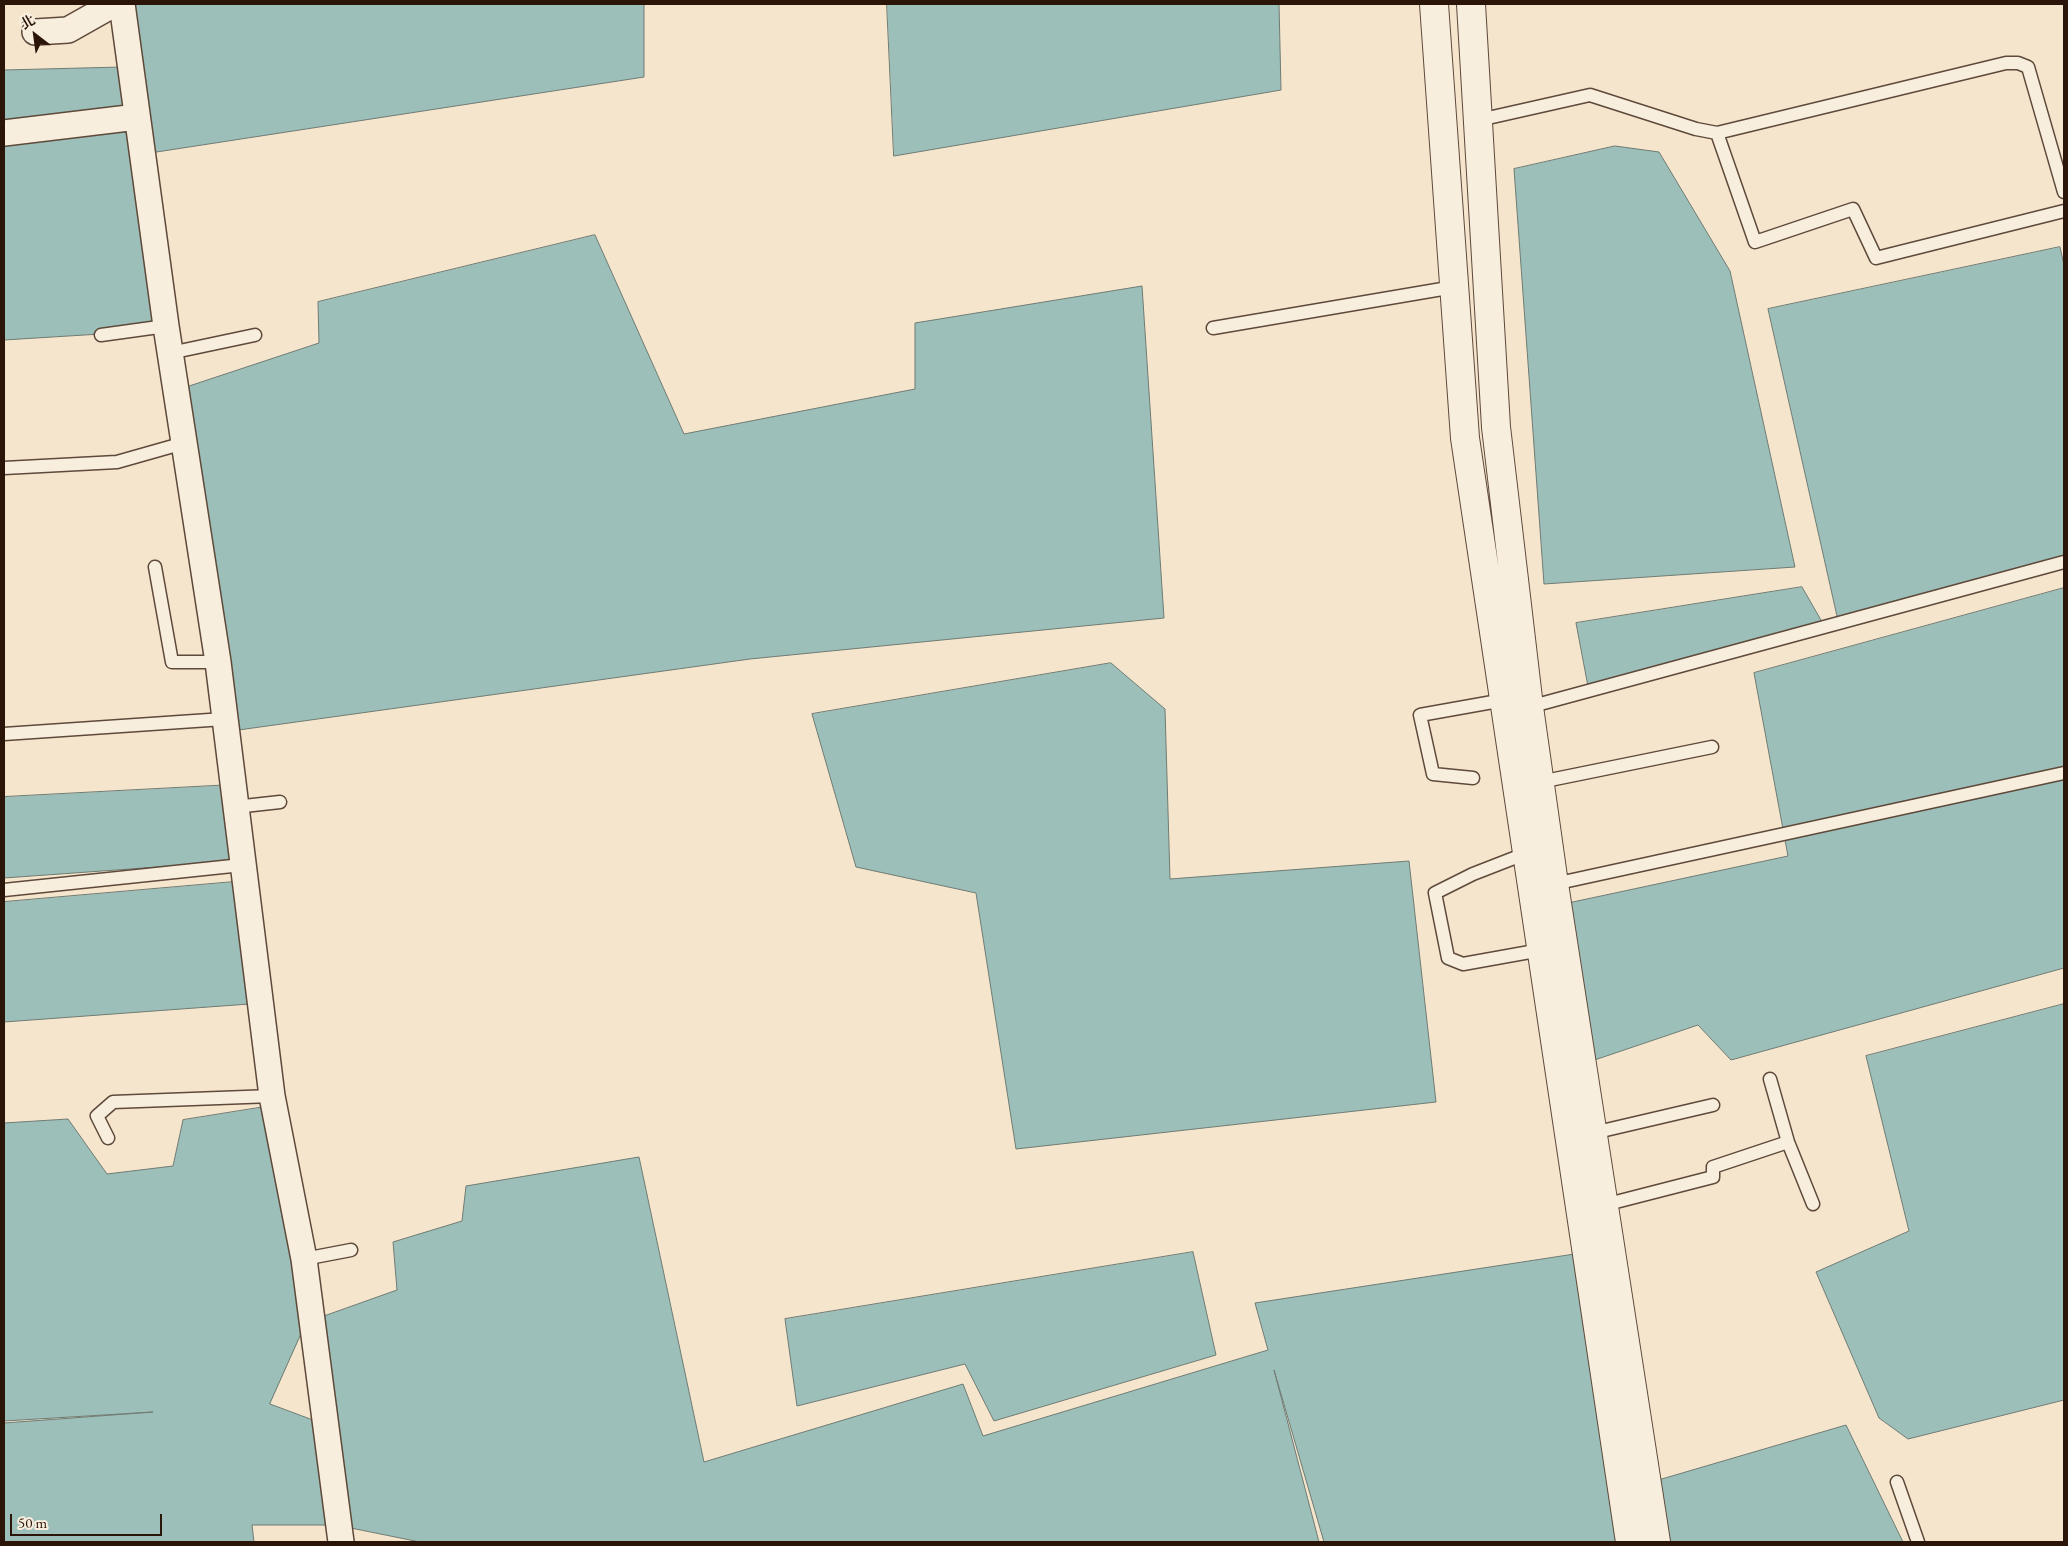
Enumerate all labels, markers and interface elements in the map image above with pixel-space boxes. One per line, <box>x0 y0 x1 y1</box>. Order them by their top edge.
north arrow <box>10 10 60 60</box>
text: 北 <box>17 11 38 33</box>
scale bar <box>12 1504 165 1536</box>
text: 50 m <box>18 1513 47 1532</box>

